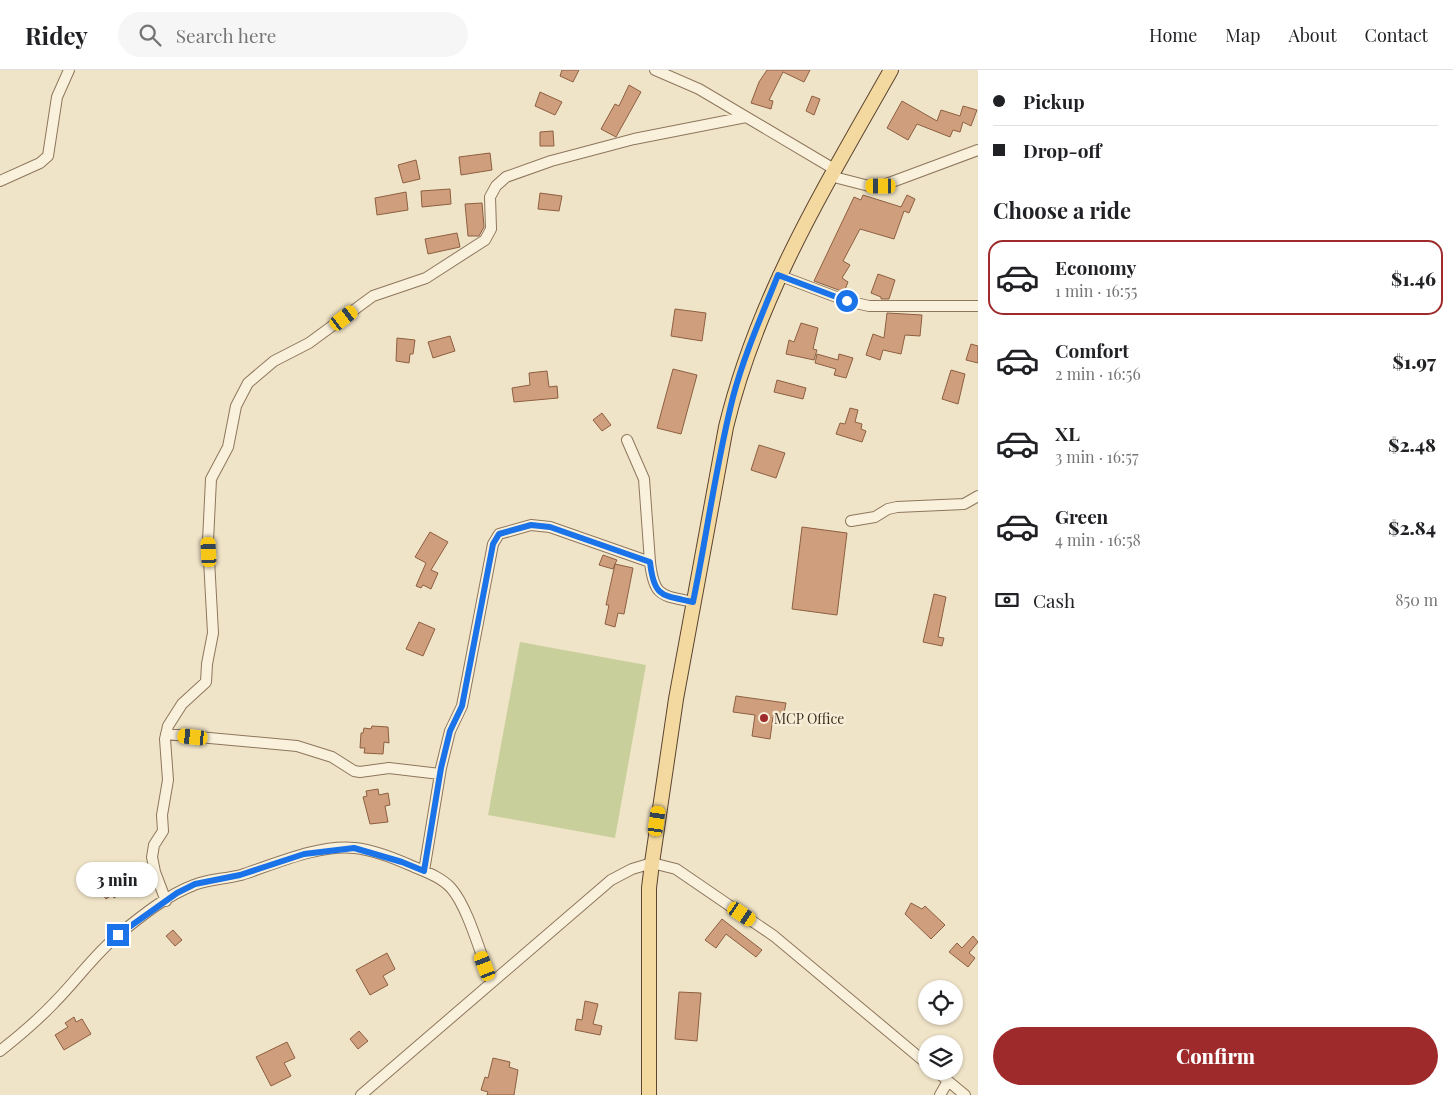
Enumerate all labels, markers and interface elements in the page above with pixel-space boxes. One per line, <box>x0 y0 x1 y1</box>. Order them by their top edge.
search box <box>118 12 468 57</box>
text: Ridey <box>25 19 88 51</box>
icon: search <box>136 21 164 49</box>
text: Search here <box>176 22 276 48</box>
text: Home <box>1149 23 1197 47</box>
text: Map <box>1225 23 1260 47</box>
text: About <box>1288 23 1337 47</box>
text: Contact <box>1365 23 1428 47</box>
text: Pickup <box>1023 88 1085 114</box>
text: Drop-off <box>1023 137 1101 163</box>
car <box>866 179 896 194</box>
text: Choose a ride <box>993 195 1131 225</box>
text: Economy <box>1055 254 1136 280</box>
icon: car <box>995 255 1040 300</box>
text: $1.46 <box>1391 265 1436 291</box>
text: 1 min · 16:55 <box>1055 280 1137 301</box>
route start <box>836 290 858 312</box>
car <box>327 303 360 333</box>
text: Comfort <box>1055 337 1129 363</box>
icon: car <box>995 338 1040 383</box>
text: $1.97 <box>1393 348 1436 374</box>
text: 2 min · 16:56 <box>1055 363 1141 384</box>
text: XL <box>1055 420 1080 446</box>
icon: car <box>995 421 1040 466</box>
text: $2.48 <box>1388 431 1436 457</box>
text: 3 min · 16:57 <box>1055 446 1138 467</box>
text: Green <box>1055 503 1108 529</box>
icon: car <box>995 504 1040 549</box>
text: $2.84 <box>1388 514 1436 540</box>
text: 4 min · 16:58 <box>1055 529 1141 550</box>
car <box>200 537 217 567</box>
icon: cash <box>993 586 1021 614</box>
text: Cash <box>1033 587 1075 613</box>
text: 850 m <box>1395 589 1438 610</box>
place label: MCP Office <box>774 709 844 728</box>
marker: MCP Office <box>758 712 770 724</box>
car <box>177 728 208 746</box>
car <box>647 805 666 837</box>
callout: 3 min <box>77 862 159 898</box>
text: 3 min <box>96 869 138 890</box>
car <box>725 899 758 929</box>
route end <box>107 924 129 946</box>
car <box>472 949 497 983</box>
map controls <box>918 980 963 1080</box>
button: locate <box>918 980 963 1025</box>
button: Confirm <box>993 1027 1438 1085</box>
button: layers <box>918 1035 963 1080</box>

